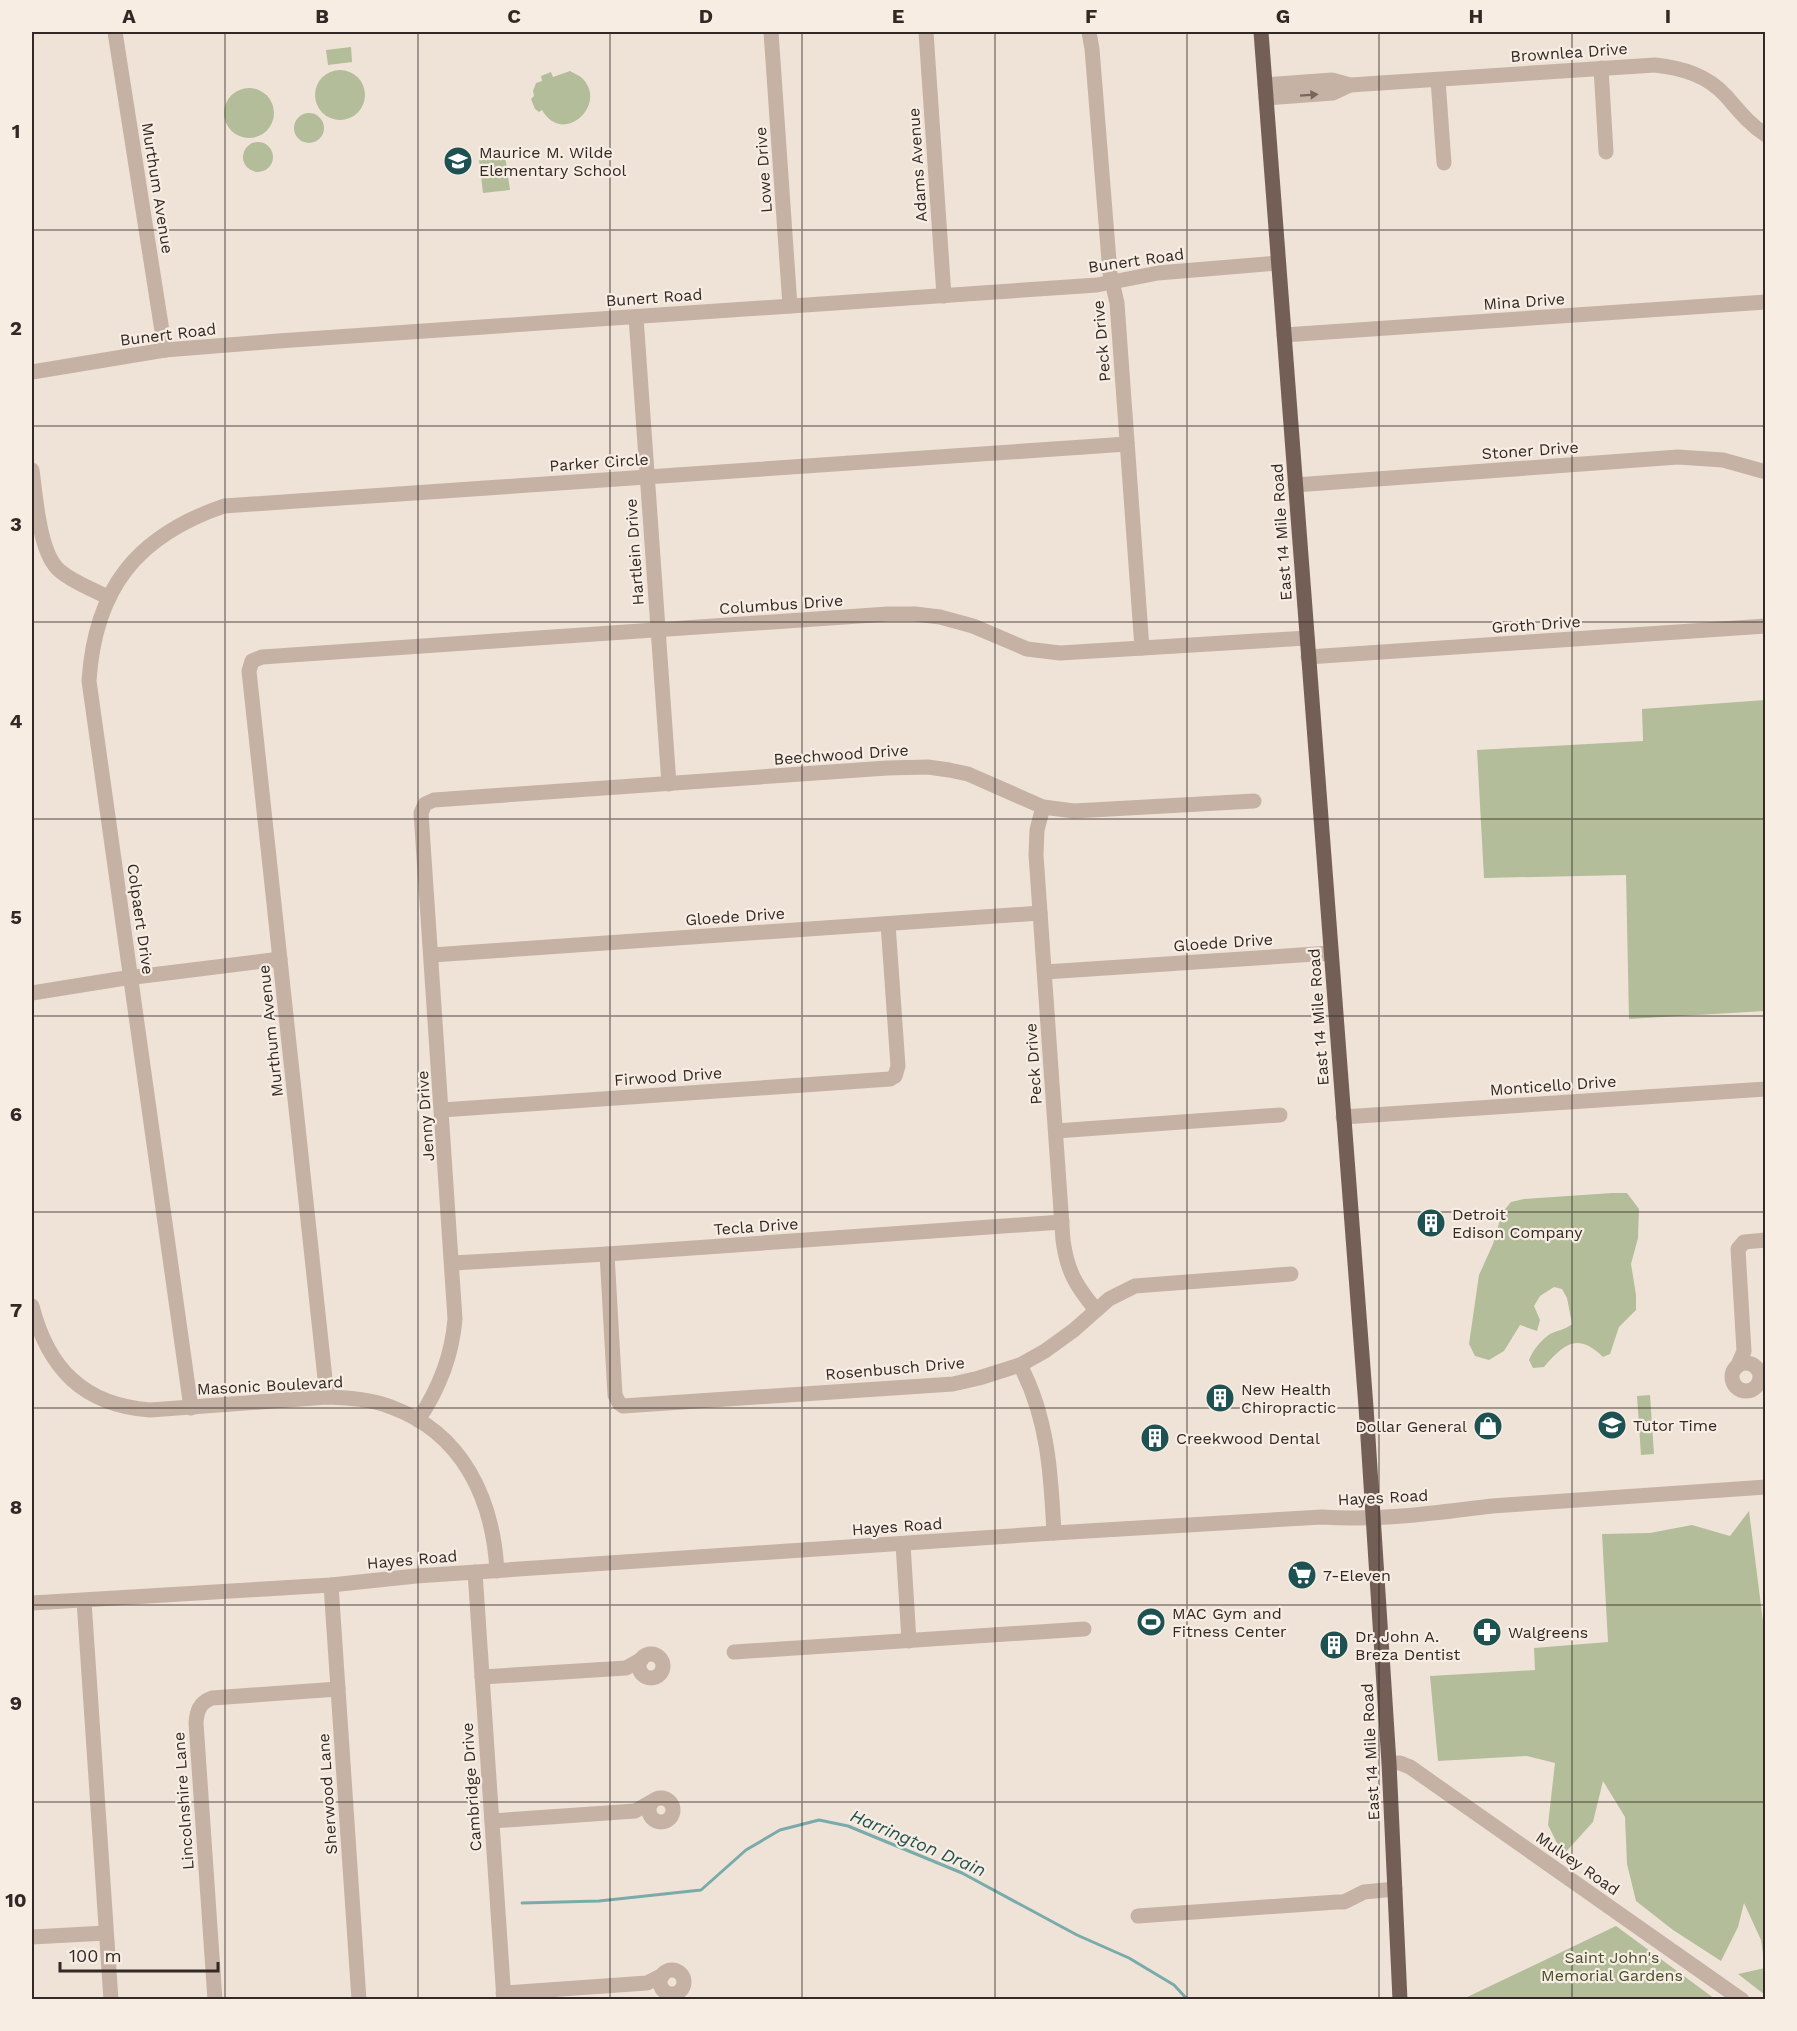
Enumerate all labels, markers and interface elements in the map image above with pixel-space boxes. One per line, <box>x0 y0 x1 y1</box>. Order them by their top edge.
text: A <box>122 4 136 28</box>
text: B <box>315 4 329 28</box>
text: C <box>507 4 521 28</box>
text: D <box>699 4 713 28</box>
text: E <box>892 4 904 28</box>
text: F <box>1085 4 1097 28</box>
text: G <box>1276 4 1290 28</box>
text: H <box>1469 4 1483 28</box>
text: I <box>1665 4 1671 28</box>
street label: Brownlea Drive <box>1510 39 1628 66</box>
one-way arrow <box>1299 90 1318 100</box>
street label: Adams Avenue <box>904 107 931 223</box>
text: 1 <box>12 119 20 143</box>
street label: Murthum Avenue <box>138 121 177 255</box>
street label: Lowe Drive <box>751 126 776 214</box>
place label: Maurice M. Wilde Elementary School <box>479 143 627 180</box>
school or university icon: Maurice M. Wilde Elementary School <box>442 145 474 177</box>
street label: Bunert Road <box>1087 244 1185 277</box>
street label: Bunert Road <box>605 285 703 310</box>
street label: Mina Drive <box>1483 289 1565 314</box>
street label: Peck Drive <box>1088 299 1115 383</box>
text: 2 <box>10 316 22 340</box>
street label: Bunert Road <box>119 319 217 350</box>
street label: Stoner Drive <box>1481 438 1579 463</box>
street label: Parker Circle <box>549 450 649 475</box>
street label: East 14 Mile Road <box>1267 463 1296 601</box>
street label: Hartlein Drive <box>621 498 648 606</box>
text: 3 <box>10 512 22 536</box>
street label: Columbus Drive <box>718 591 844 618</box>
street label: Groth Drive <box>1491 612 1581 637</box>
text: 4 <box>10 709 23 733</box>
street label: Beechwood Drive <box>773 740 909 769</box>
street label: Colpaert Drive <box>123 862 158 976</box>
street label: Gloede Drive <box>685 904 785 929</box>
text: 5 <box>10 905 22 929</box>
street label: Gloede Drive <box>1173 930 1273 955</box>
street label: East 14 Mile Road <box>1304 948 1333 1086</box>
street label: Murthum Avenue <box>254 964 287 1098</box>
street label: Peck Drive <box>1021 1023 1046 1105</box>
street label: Firwood Drive <box>613 1063 723 1090</box>
street label: Jenny Drive <box>413 1070 438 1162</box>
street label: Monticello Drive <box>1489 1072 1617 1099</box>
text: 6 <box>10 1102 22 1126</box>
place label: Detroit Edison Company <box>1452 1205 1583 1242</box>
building icon: Detroit Edison Company <box>1415 1207 1447 1239</box>
street label: Tecla Drive <box>713 1214 799 1239</box>
text: 7 <box>10 1298 22 1322</box>
street label: Rosenbusch Drive <box>824 1353 966 1384</box>
street label: Masonic Boulevard <box>196 1372 344 1399</box>
place label: New Health Chiropractic <box>1241 1380 1336 1417</box>
building icon: New Health Chiropractic <box>1204 1382 1236 1414</box>
school or university icon: Tutor Time <box>1596 1409 1628 1441</box>
shop icon: Dollar General <box>1472 1410 1504 1442</box>
place label: Tutor Time <box>1633 1416 1717 1435</box>
place label: Dollar General <box>1355 1417 1467 1436</box>
building icon: Creekwood Dental <box>1139 1422 1171 1454</box>
place label: Creekwood Dental <box>1176 1429 1320 1448</box>
street label: Hayes Road <box>1337 1486 1429 1509</box>
text: 8 <box>10 1495 22 1519</box>
street label: Hayes Road <box>851 1514 943 1539</box>
street label: Hayes Road <box>366 1546 458 1573</box>
supermarket icon: 7-Eleven <box>1286 1559 1318 1591</box>
place label: 7-Eleven <box>1323 1566 1391 1585</box>
place label: MAC Gym and Fitness Center <box>1172 1604 1287 1641</box>
sports icon: MAC Gym and Fitness Center <box>1135 1606 1167 1638</box>
pharmacy icon: Walgreens <box>1471 1616 1503 1648</box>
place label: Walgreens <box>1508 1623 1588 1642</box>
place label: Dr. John A. Breza Dentist <box>1355 1627 1461 1664</box>
building icon: Dr. John A. Breza Dentist <box>1318 1629 1350 1661</box>
street label: East 14 Mile Road <box>1357 1683 1384 1821</box>
text: 9 <box>10 1691 22 1715</box>
street label: Cambridge Drive <box>458 1722 485 1852</box>
street label: Lincolnshire Lane <box>169 1731 198 1871</box>
street label: Sherwood Lane <box>314 1733 341 1855</box>
water label: Harrington Drain <box>847 1805 989 1881</box>
street label: Mulvey Road <box>1532 1828 1623 1899</box>
text: 10 <box>5 1888 27 1912</box>
scale bar <box>60 1935 218 1973</box>
text: 100 m <box>69 1945 122 1966</box>
park label: Saint John's Memorial Gardens <box>1541 1948 1683 1985</box>

